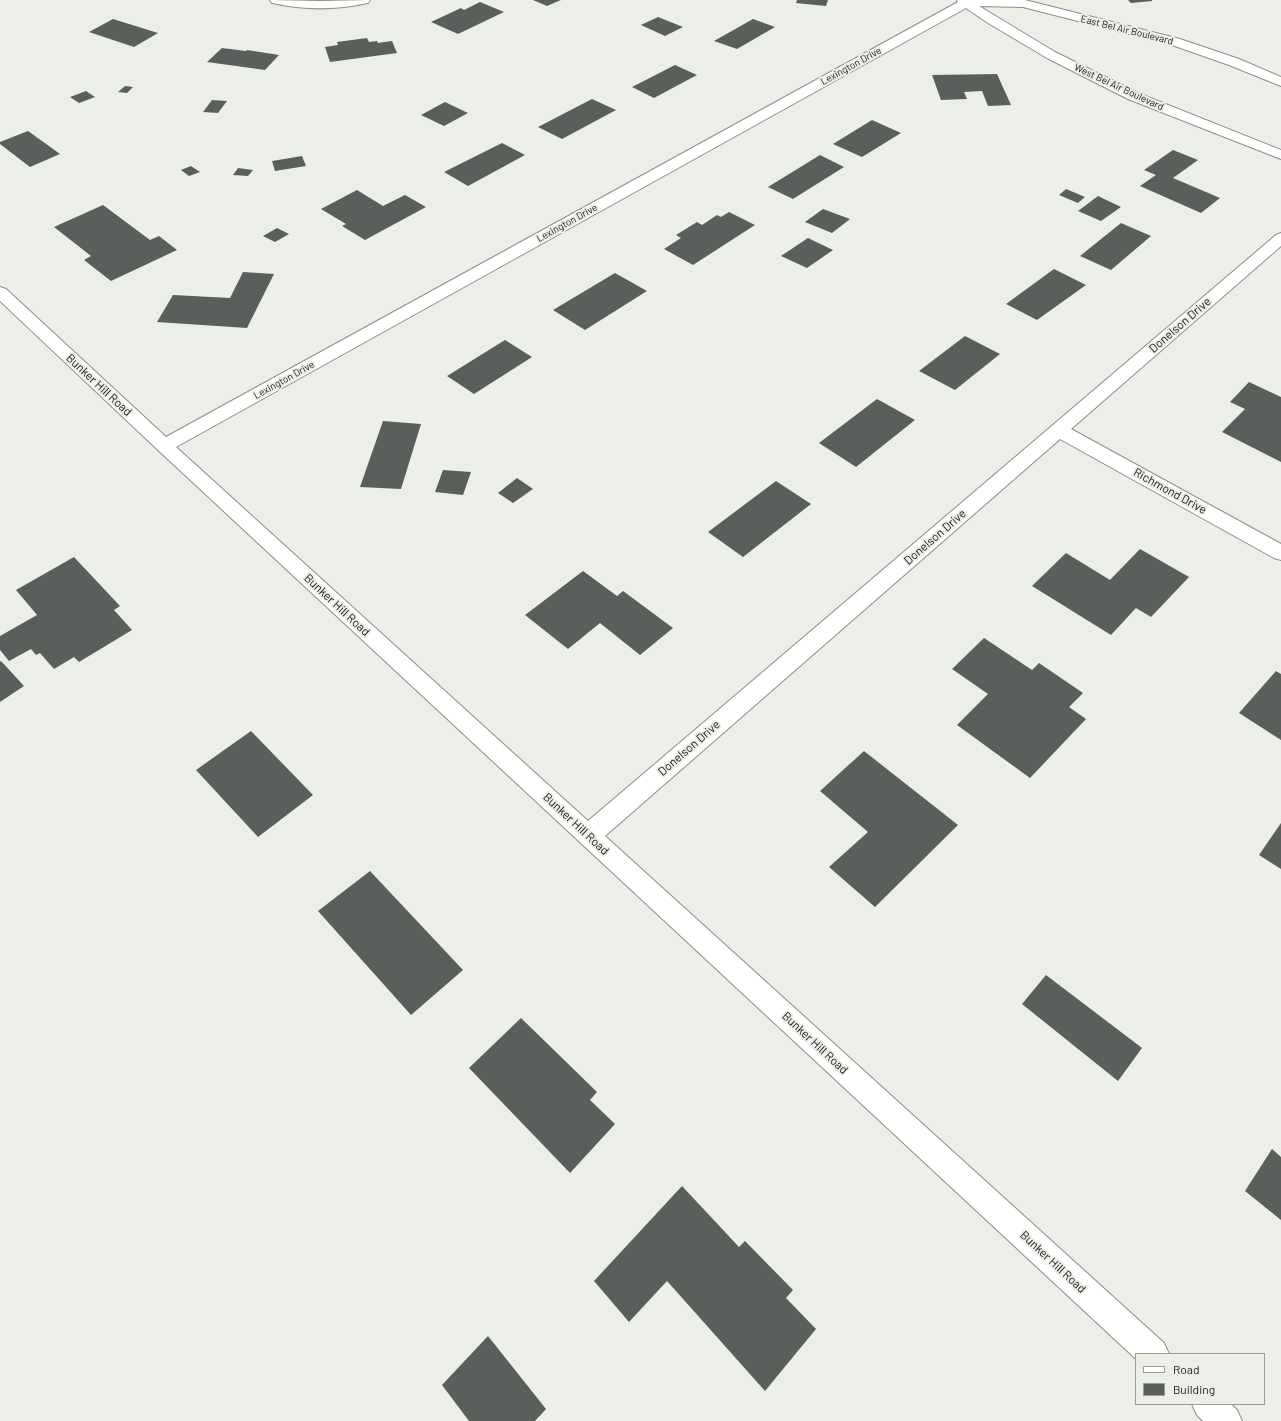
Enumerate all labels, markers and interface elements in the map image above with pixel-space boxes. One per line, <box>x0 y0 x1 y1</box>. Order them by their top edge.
street label: East Bel Air Boulevard <box>1079 13 1175 47</box>
street label: Lexington Drive <box>819 44 883 88</box>
street label: West Bel Air Boulevard <box>1072 61 1166 113</box>
street label: Lexington Drive <box>535 201 599 245</box>
street label: Donelson Drive <box>1146 294 1214 356</box>
street label: Bunker Hill Road <box>63 351 135 419</box>
street label: Lexington Drive <box>252 358 316 402</box>
street label: Richmond Drive <box>1131 465 1209 517</box>
street label: Donelson Drive <box>901 506 969 568</box>
street label: Bunker Hill Road <box>301 571 373 639</box>
street label: Donelson Drive <box>655 717 723 779</box>
street label: Bunker Hill Road <box>540 790 612 858</box>
street label: Bunker Hill Road <box>779 1009 851 1077</box>
street label: Bunker Hill Road <box>1017 1228 1089 1296</box>
legend <box>1135 1353 1265 1405</box>
text: Road <box>1173 1362 1200 1376</box>
text: Building <box>1173 1382 1215 1396</box>

